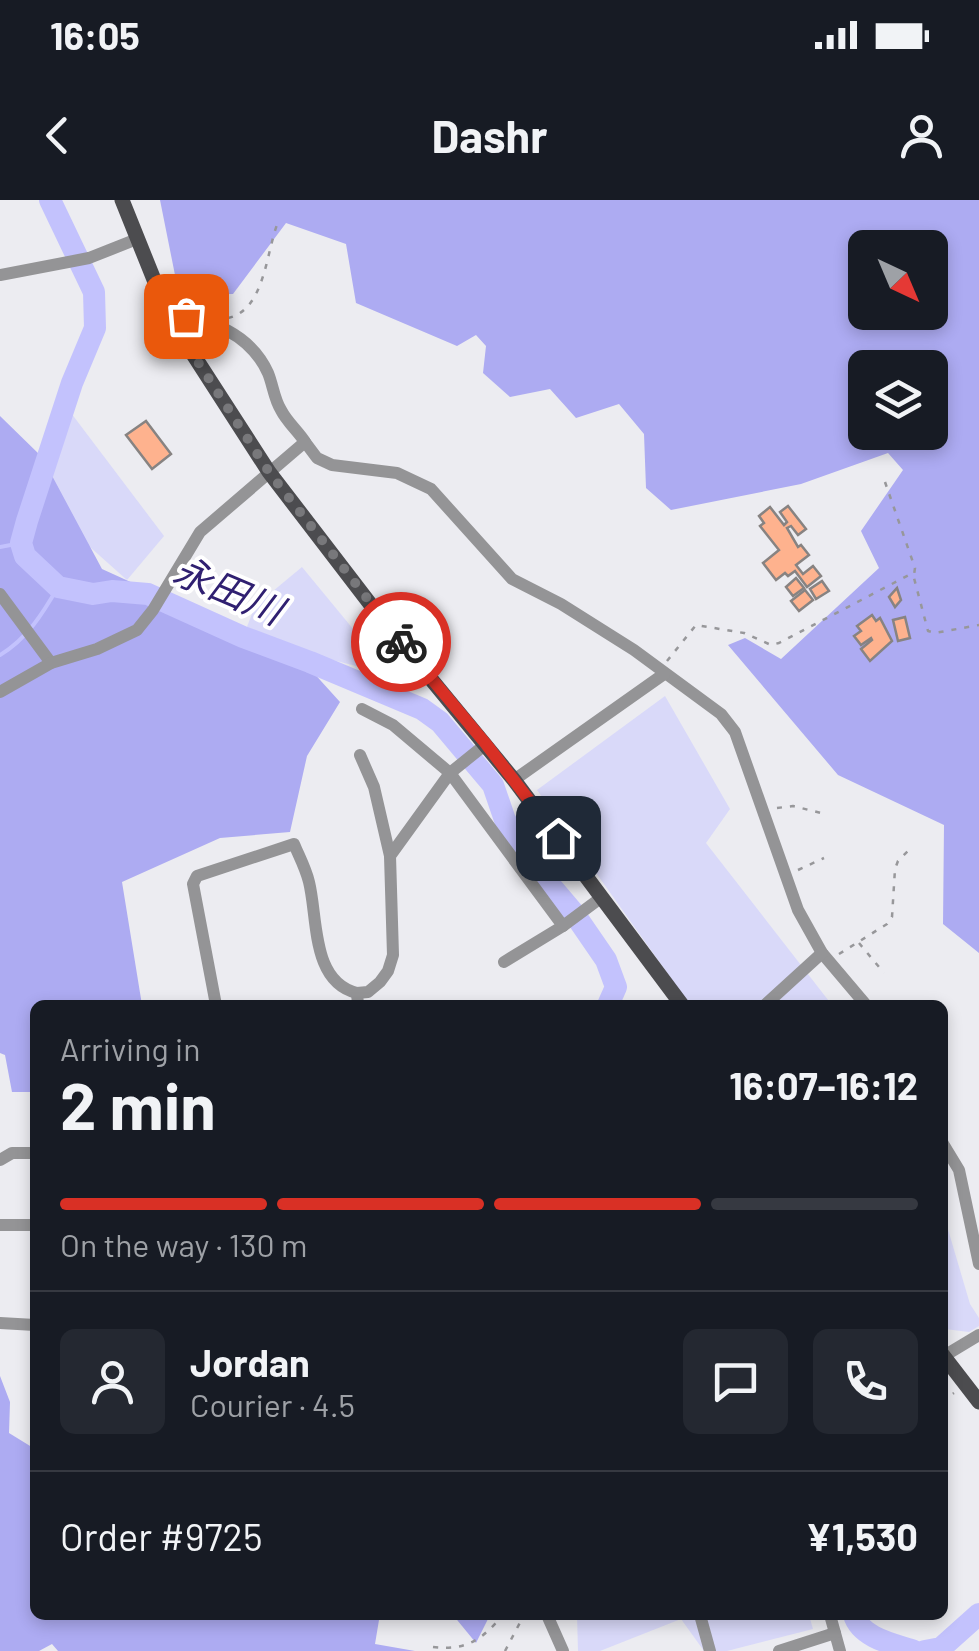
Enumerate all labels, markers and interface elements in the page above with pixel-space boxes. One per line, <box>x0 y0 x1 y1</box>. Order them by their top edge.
text: 16:05 <box>50 12 140 58</box>
icon: back <box>30 108 85 163</box>
text: Dashr <box>432 108 547 162</box>
icon: person <box>894 108 949 163</box>
north arrow <box>848 230 948 330</box>
map controls <box>848 230 948 450</box>
pin <box>144 274 229 359</box>
icon: bag <box>159 289 214 344</box>
button: layers <box>848 350 948 450</box>
water label: 永田川 <box>167 546 294 634</box>
courier <box>351 592 451 692</box>
icon: bike <box>374 615 429 670</box>
pin <box>516 796 601 881</box>
icon: home <box>531 811 586 866</box>
text: Arriving in <box>60 1029 200 1067</box>
text: 16:07–16:12 <box>729 1062 918 1108</box>
text: 2 min <box>60 1065 216 1143</box>
text: On the way · 130 m <box>60 1225 307 1263</box>
button: person <box>60 1329 165 1434</box>
button: chat <box>683 1329 788 1434</box>
button: phone <box>813 1329 918 1434</box>
text: Jordan <box>190 1339 310 1385</box>
text: Courier · 4.5 <box>190 1385 355 1423</box>
text: Order #9725 <box>60 1513 262 1559</box>
text: ¥1,530 <box>806 1513 918 1559</box>

